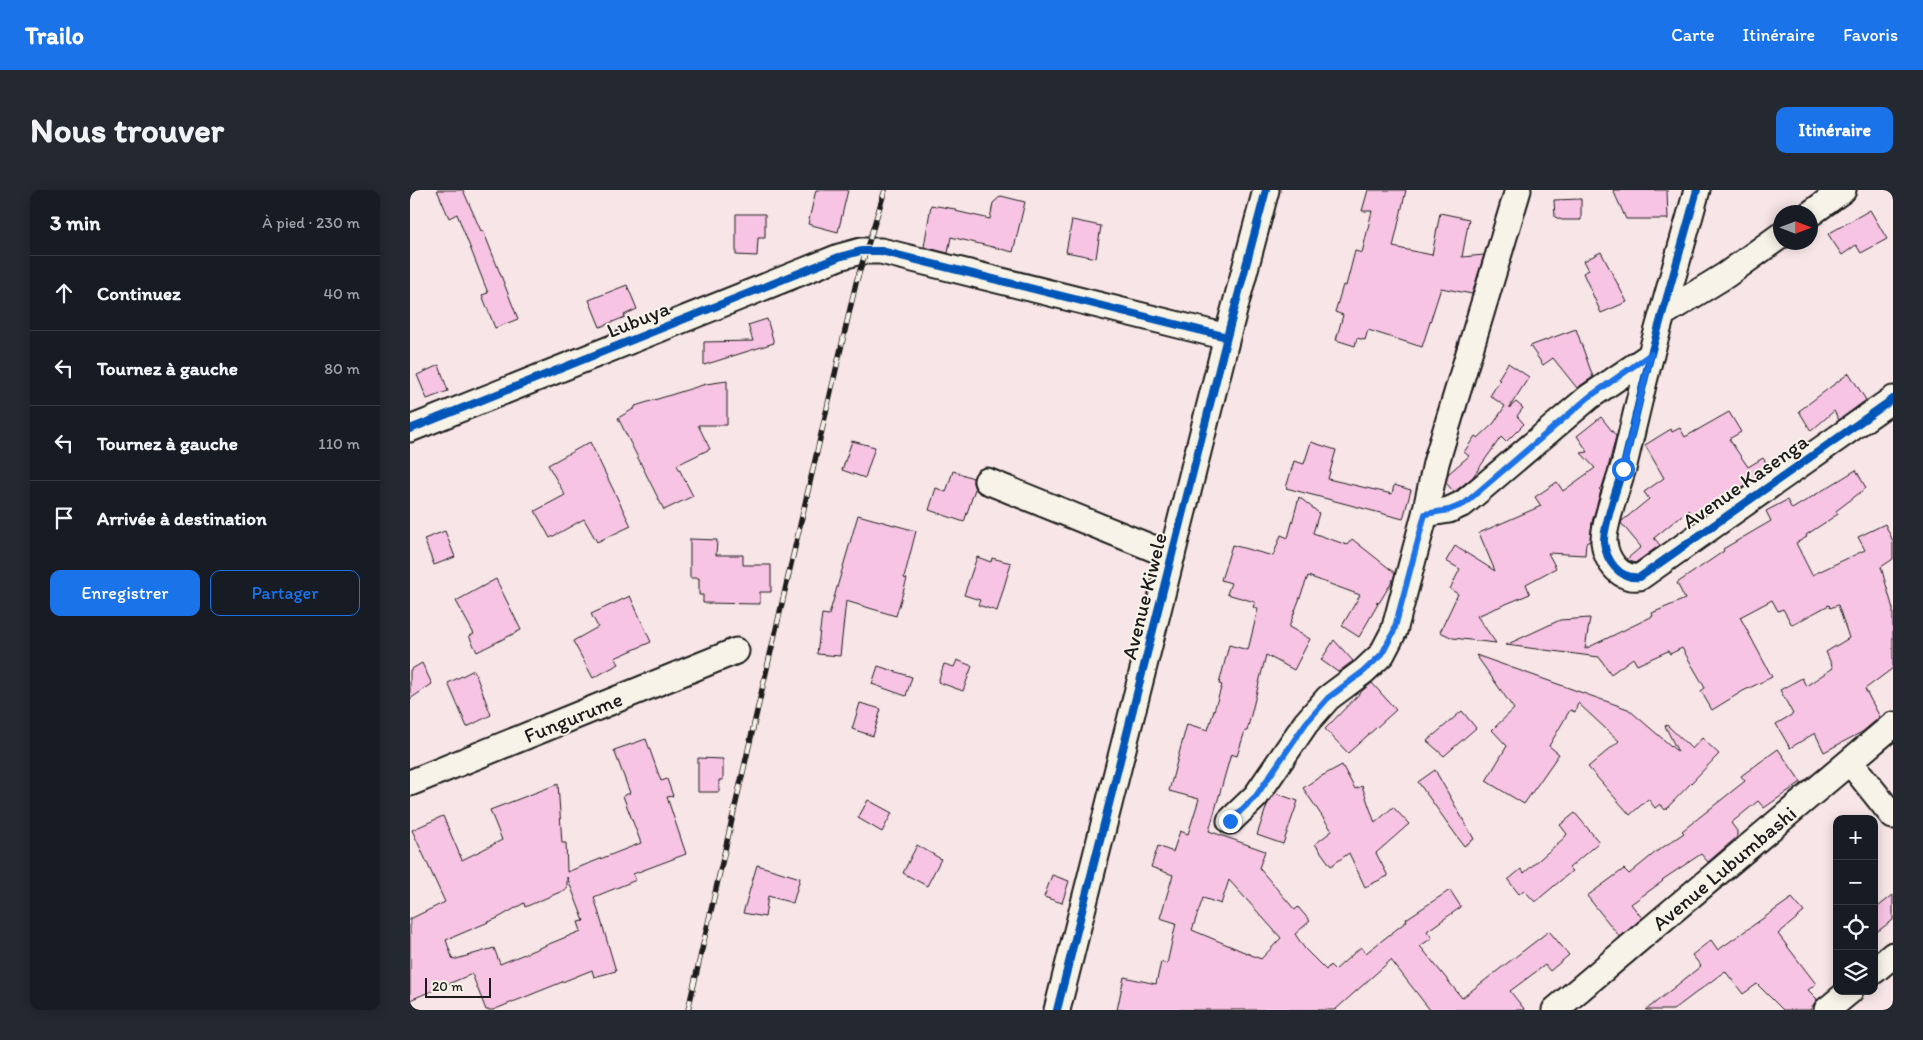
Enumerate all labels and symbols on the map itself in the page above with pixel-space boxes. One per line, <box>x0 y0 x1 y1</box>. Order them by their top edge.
north arrow <box>1773 205 1818 250</box>
street label: Lubuya <box>603 295 673 343</box>
street label: Avenue Kasenga <box>1677 428 1813 534</box>
route start <box>1612 458 1635 481</box>
street label: Avenue Kiwele <box>1116 530 1172 662</box>
street label: Fungurume <box>520 686 626 748</box>
street label: Avenue Lubumbashi <box>1647 800 1801 936</box>
route end <box>1219 810 1242 833</box>
scale bar <box>425 975 491 998</box>

